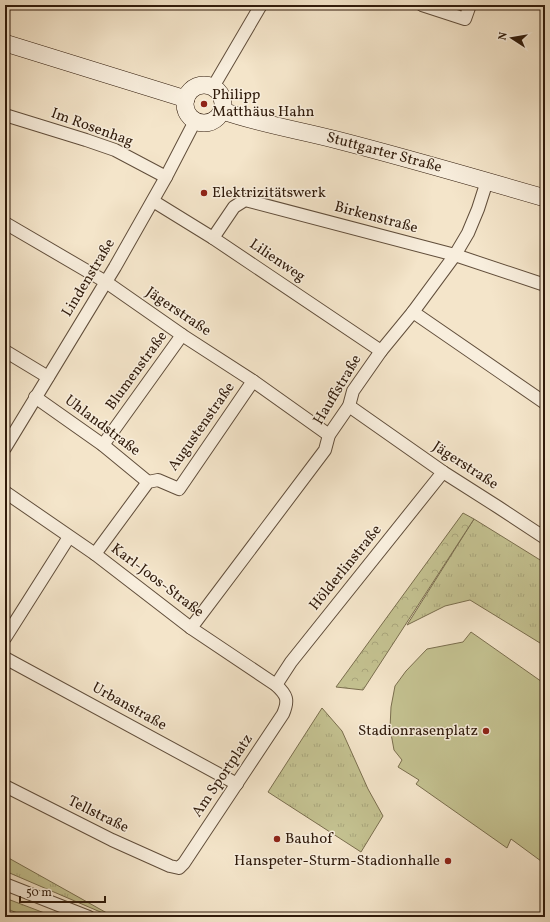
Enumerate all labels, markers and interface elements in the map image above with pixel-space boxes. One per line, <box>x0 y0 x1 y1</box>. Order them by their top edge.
north arrow <box>492 18 532 58</box>
text: N <box>496 31 512 42</box>
place label: Philipp Matthäus Hahn <box>212 85 315 123</box>
marker: Philipp Matthäus Hahn <box>199 99 209 109</box>
street label: Im Rosenhag <box>48 103 136 153</box>
street label: Stuttgarter Straße <box>324 127 444 179</box>
place label: Elektrizitätswerk <box>212 183 326 204</box>
marker: Elektrizitätswerk <box>199 188 209 198</box>
street label: Birkenstraße <box>332 197 420 239</box>
street label: Lindenstraße <box>57 235 121 321</box>
street label: Lilienweg <box>245 235 310 288</box>
street label: Jägerstraße <box>141 282 215 342</box>
street label: Blumenstraße <box>101 327 173 415</box>
street label: Hauffstraße <box>309 351 367 429</box>
street label: Augustenstraße <box>164 378 240 476</box>
street label: Uhlandstraße <box>60 391 144 461</box>
street label: Jägerstraße <box>428 437 502 495</box>
street label: Hölderlinstraße <box>305 521 387 615</box>
street label: Karl-Joos-Straße <box>106 539 208 623</box>
street label: Urbanstraße <box>88 678 170 736</box>
place label: Stadionrasenplatz <box>358 721 478 742</box>
marker: Stadionrasenplatz <box>481 726 491 736</box>
street label: Am Sportplatz <box>187 730 259 822</box>
street label: Tellstraße <box>64 791 132 839</box>
place label: Bauhof <box>285 829 334 850</box>
marker: Bauhof <box>272 834 282 844</box>
place label: Hanspeter-Sturm-Stadionhalle <box>234 851 440 872</box>
marker: Hanspeter-Sturm-Stadionhalle <box>443 856 453 866</box>
scale bar <box>20 878 105 904</box>
text: 50 m <box>26 885 52 901</box>

